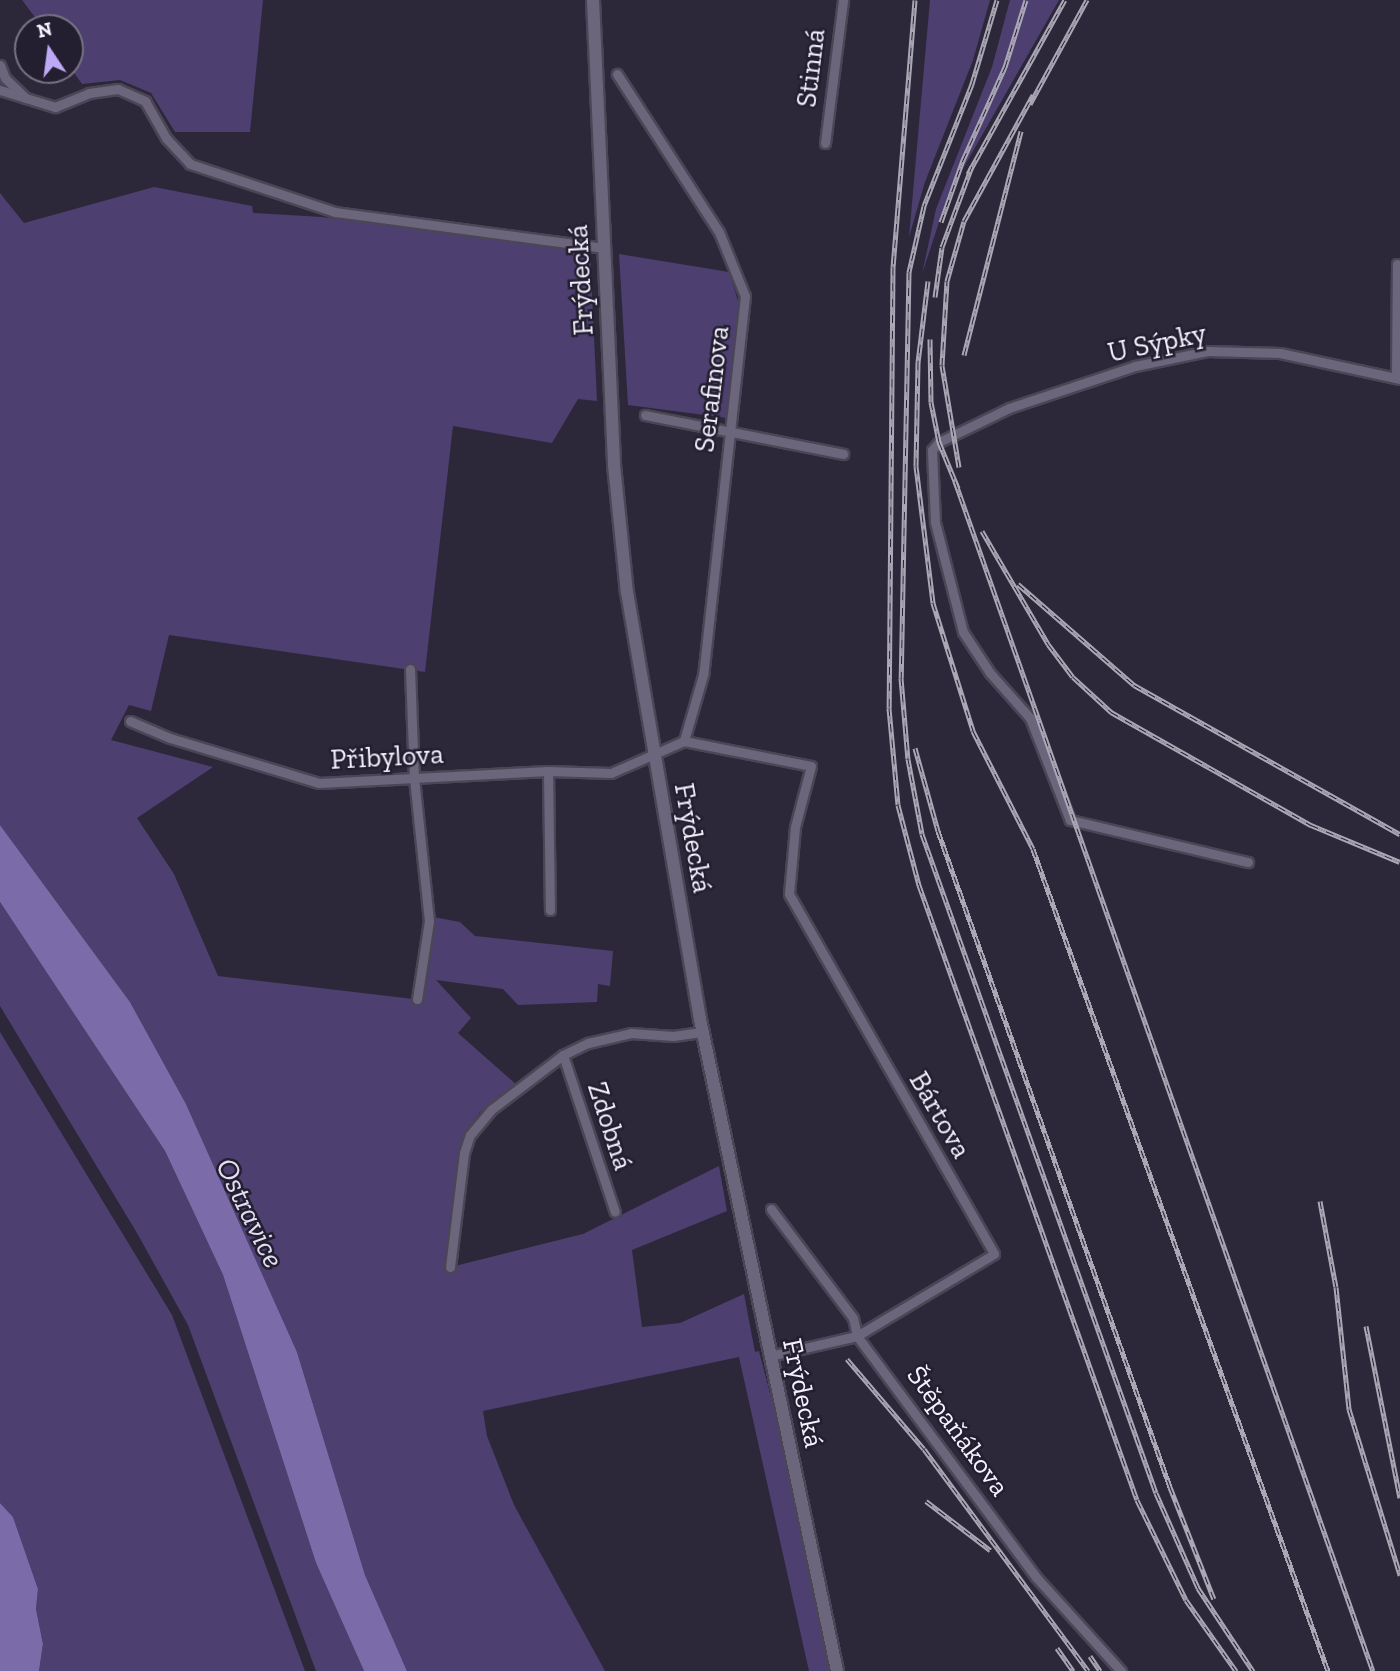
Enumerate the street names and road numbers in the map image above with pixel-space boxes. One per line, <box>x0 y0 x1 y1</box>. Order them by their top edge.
street label: Stinná <box>790 27 832 109</box>
street label: Frýdecká <box>561 224 601 336</box>
street label: U Sýpky <box>1105 316 1209 370</box>
street label: Serafinova <box>688 324 736 454</box>
street label: Přibylova <box>330 737 444 777</box>
street label: Frýdecká <box>667 780 719 896</box>
street label: Bártova <box>902 1066 978 1164</box>
street label: Zdobná <box>580 1078 640 1174</box>
street label: Frýdecká <box>775 1335 831 1451</box>
street label: Štěpaňákova <box>900 1359 1016 1503</box>

